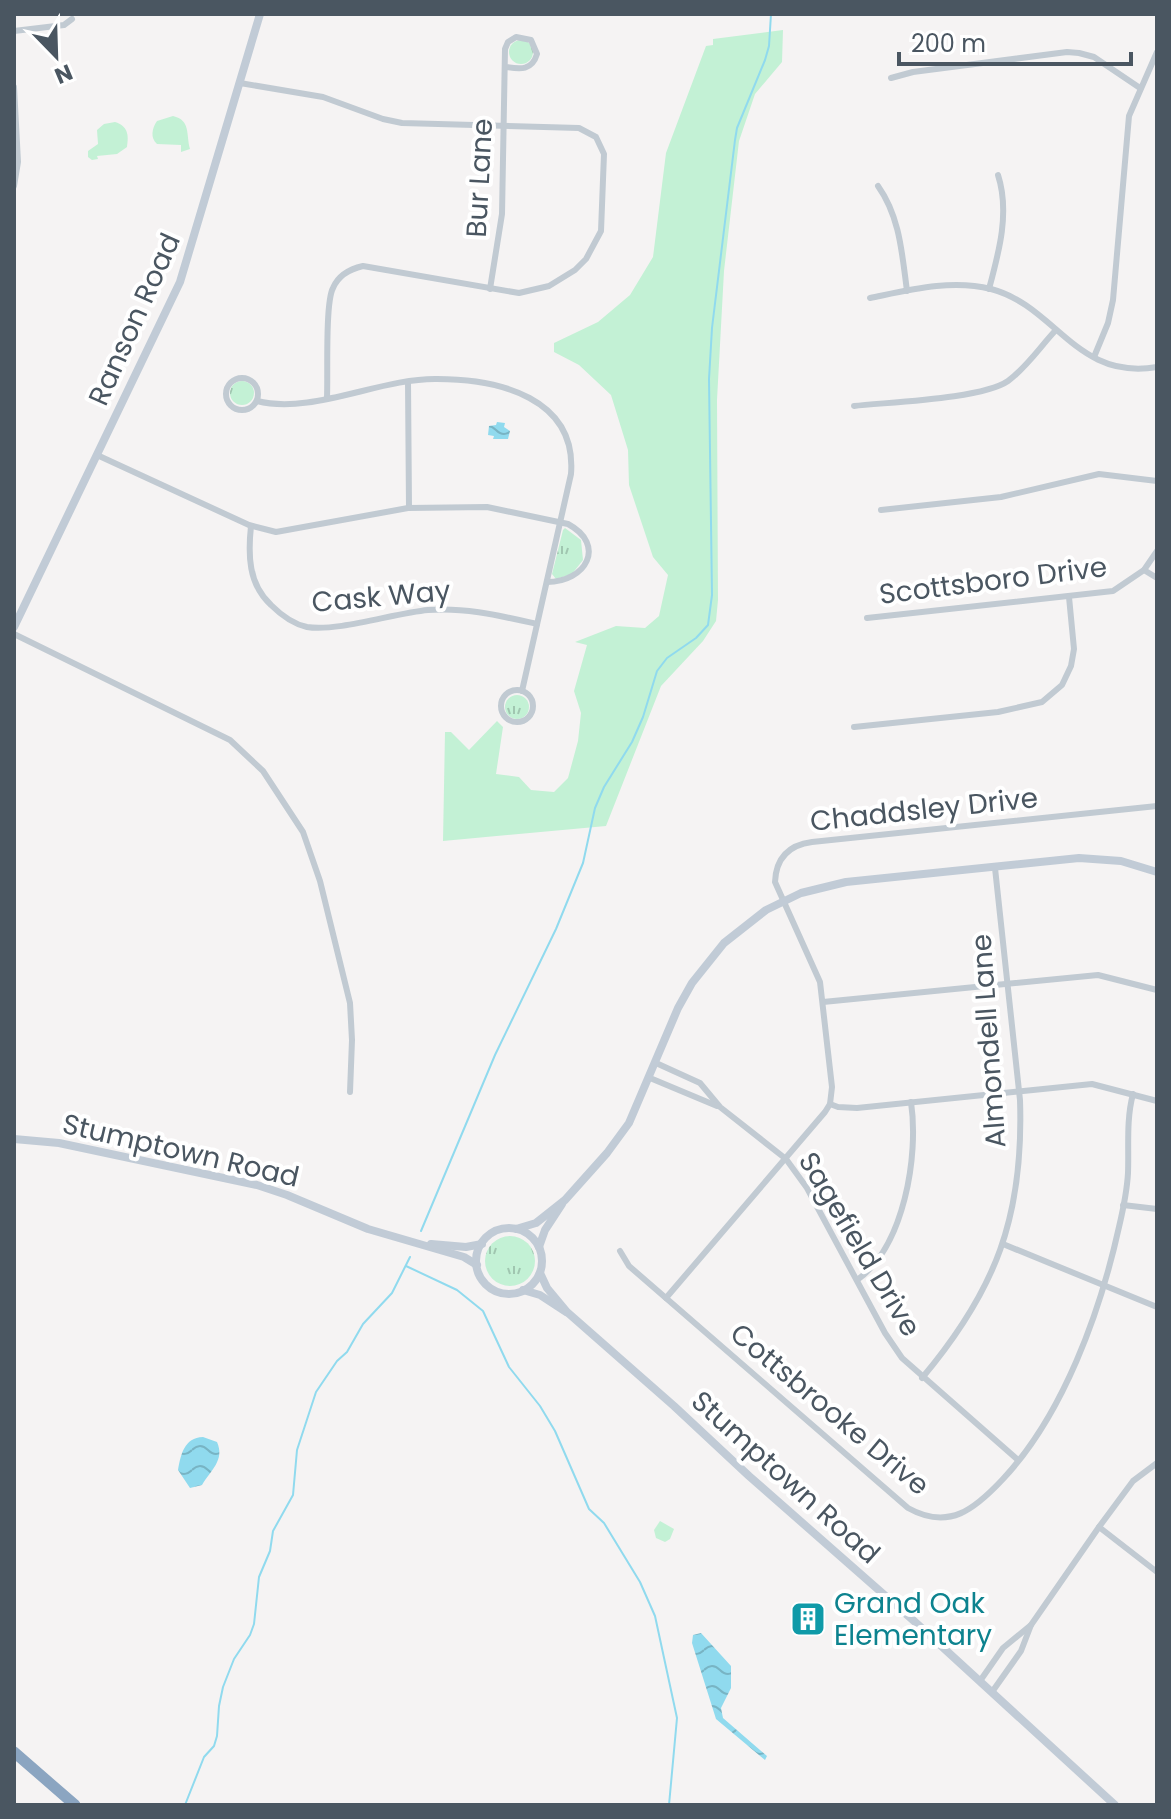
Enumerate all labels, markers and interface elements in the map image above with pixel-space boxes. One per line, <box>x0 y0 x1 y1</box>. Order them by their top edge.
north arrow <box>16 16 96 96</box>
scale bar <box>899 16 1131 66</box>
text: 200 m <box>911 27 986 60</box>
text: N <box>50 56 77 91</box>
street label: Bur Lane <box>457 117 502 239</box>
street label: Ranson Road <box>79 227 190 411</box>
street label: Scottsboro Drive <box>877 547 1109 614</box>
street label: Cask Way <box>310 571 452 622</box>
street label: Chaddsley Drive <box>808 778 1040 841</box>
street label: Almondell Lane <box>962 933 1015 1149</box>
street label: Stumptown Road <box>59 1104 303 1197</box>
street label: Sagefield Drive <box>789 1145 930 1344</box>
street label: Cottsbrooke Drive <box>722 1314 938 1504</box>
street label: Stumptown Road <box>683 1382 888 1573</box>
place label: Grand Oak Elementary <box>834 1584 992 1655</box>
building icon: Grand Oak Elementary <box>789 1600 827 1638</box>

